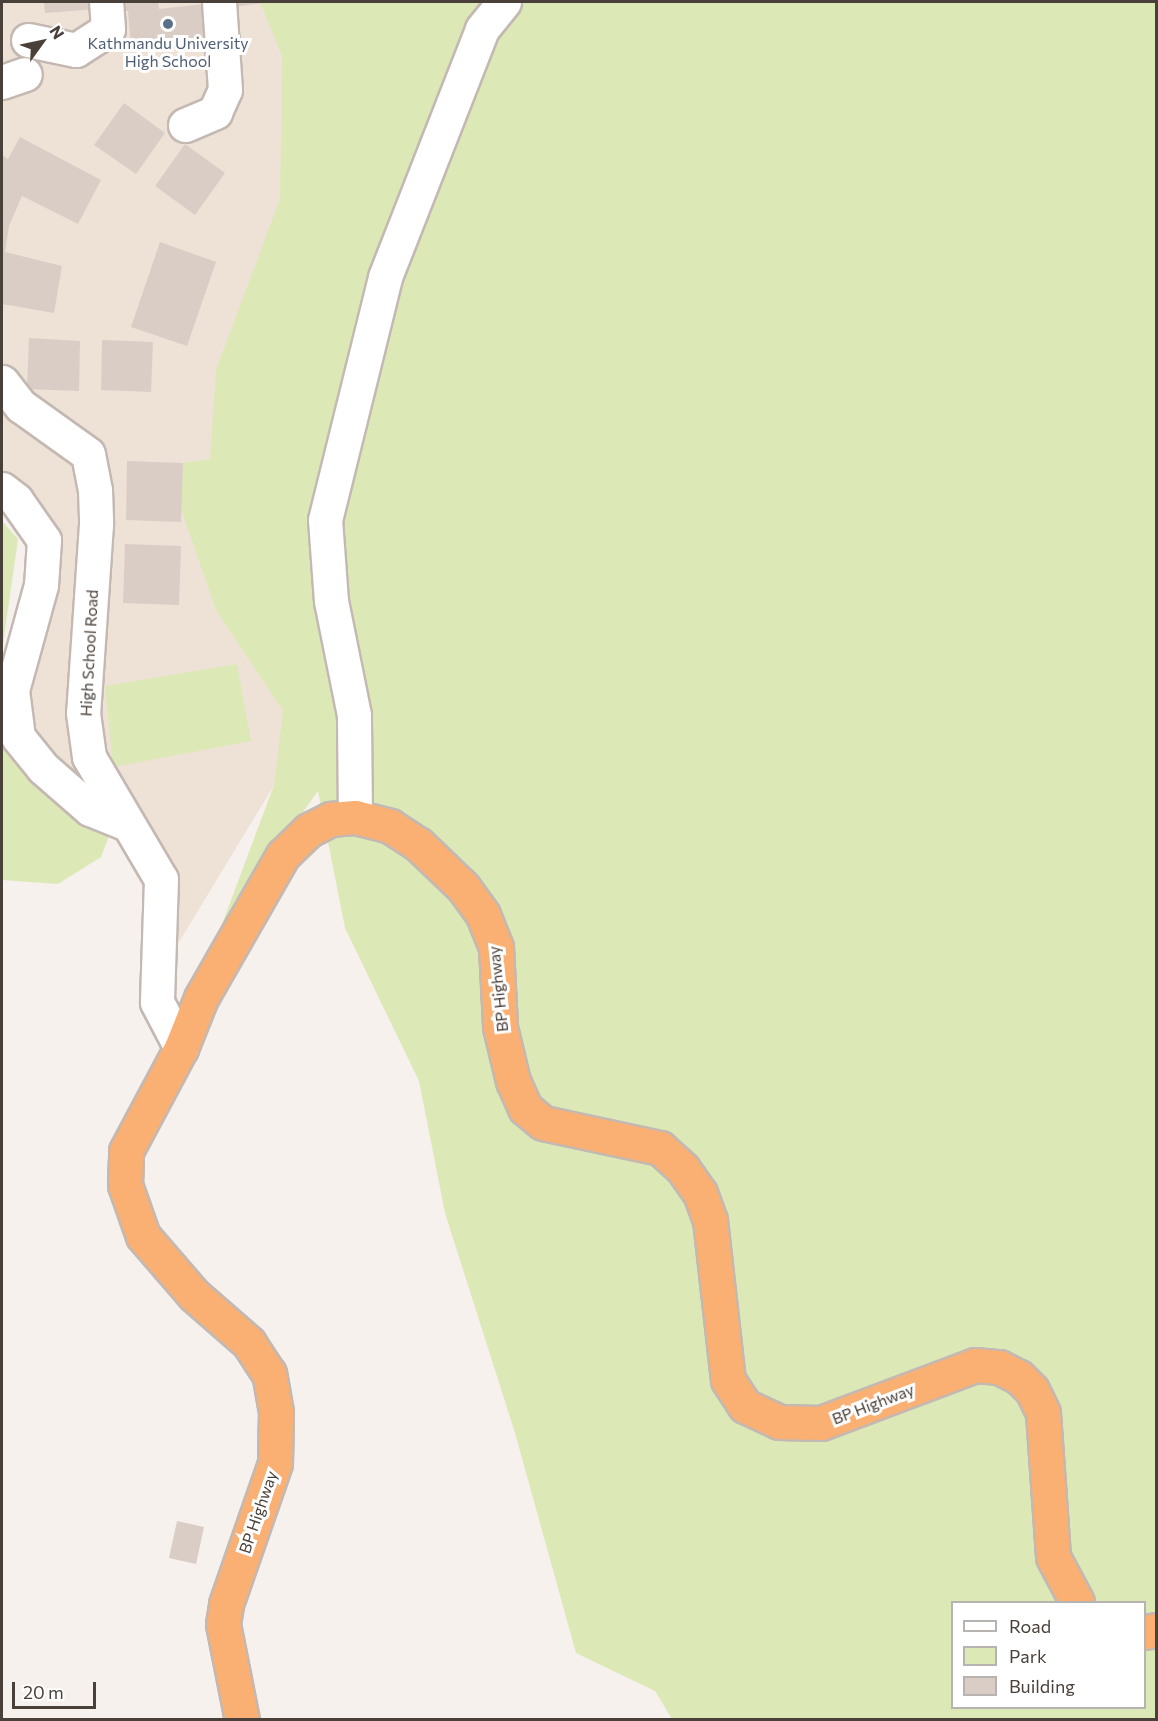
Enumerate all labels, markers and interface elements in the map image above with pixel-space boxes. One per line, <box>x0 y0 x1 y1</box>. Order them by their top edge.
north arrow <box>12 12 72 72</box>
marker: Kathmandu University High School <box>161 17 175 31</box>
text: N <box>46 22 69 42</box>
place label: Kathmandu University High School <box>87 33 249 71</box>
street label: High School Road <box>76 589 102 717</box>
street label: BP Highway <box>484 945 512 1033</box>
street label: BP Highway <box>829 1380 917 1428</box>
street label: BP Highway <box>235 1468 281 1556</box>
legend <box>951 1601 1146 1709</box>
text: Road <box>1009 1615 1051 1637</box>
text: Park <box>1009 1645 1047 1667</box>
scale bar <box>15 1670 99 1708</box>
text: Building <box>1009 1675 1075 1697</box>
text: 20 m <box>23 1681 64 1703</box>

